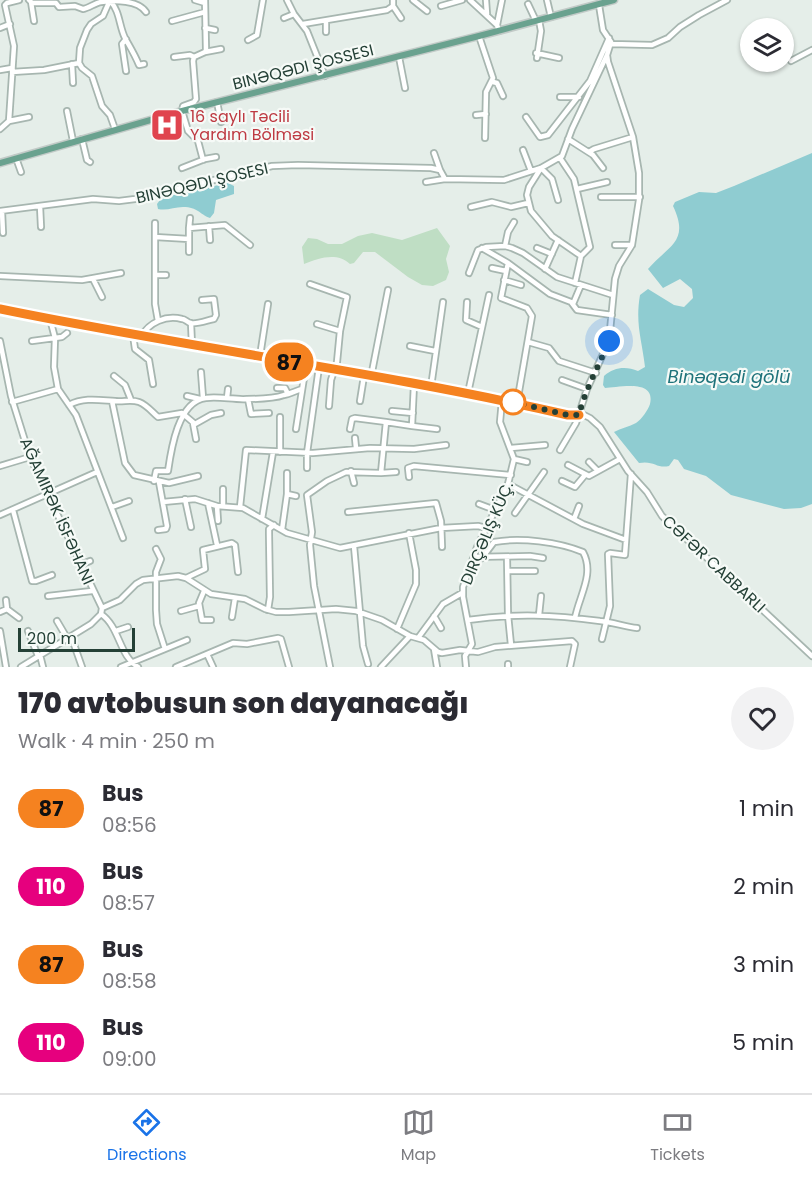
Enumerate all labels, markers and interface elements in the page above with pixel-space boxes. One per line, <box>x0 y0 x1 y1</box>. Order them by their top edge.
map controls <box>740 18 794 72</box>
button: layers <box>740 18 794 72</box>
street label: BINƏQƏDI ŞOSSESI <box>230 38 376 96</box>
place label: 16 saylı Təcili Yardım Bölməsi <box>190 105 314 146</box>
hospital icon: 16 saylı Təcili Yardım Bölməsi <box>149 107 185 143</box>
street label: BINƏQƏDI ŞOSESI <box>134 157 270 209</box>
your location <box>594 326 624 356</box>
line badge: 87 <box>262 342 316 382</box>
text: 87 <box>277 348 301 377</box>
water label: Binəqədi gölü <box>667 364 791 389</box>
unlabelled marker <box>500 389 526 415</box>
street label: AĞAMIRƏK İSFƏHANI <box>14 434 100 588</box>
street label: DIRÇƏLIŞ KÜÇ. <box>455 478 519 588</box>
street label: CƏFƏR CABBARLI <box>657 510 771 618</box>
scale bar <box>18 625 135 652</box>
text: 200 m <box>27 627 77 650</box>
text: 170 avtobusun son dayanacağı <box>18 684 469 723</box>
button: heart <box>731 687 794 750</box>
text: Walk · 4 min · 250 m <box>18 727 215 755</box>
text: Bus <box>102 778 144 809</box>
text: 1 min <box>739 793 794 824</box>
text: 87 <box>39 794 63 823</box>
text: 08:56 <box>102 811 157 839</box>
text: Bus <box>102 856 144 887</box>
text: 2 min <box>733 871 794 902</box>
text: 110 <box>36 872 66 901</box>
text: 08:57 <box>102 889 155 917</box>
text: Bus <box>102 934 144 965</box>
text: 3 min <box>733 949 794 980</box>
text: 87 <box>39 950 63 979</box>
text: 08:58 <box>102 967 157 995</box>
text: Bus <box>102 1012 144 1043</box>
text: 5 min <box>732 1027 794 1058</box>
text: 110 <box>36 1028 66 1057</box>
text: 09:00 <box>102 1045 157 1073</box>
tab: Directions <box>107 1106 187 1167</box>
tab: Map <box>401 1106 436 1167</box>
tab: Tickets <box>650 1106 705 1167</box>

